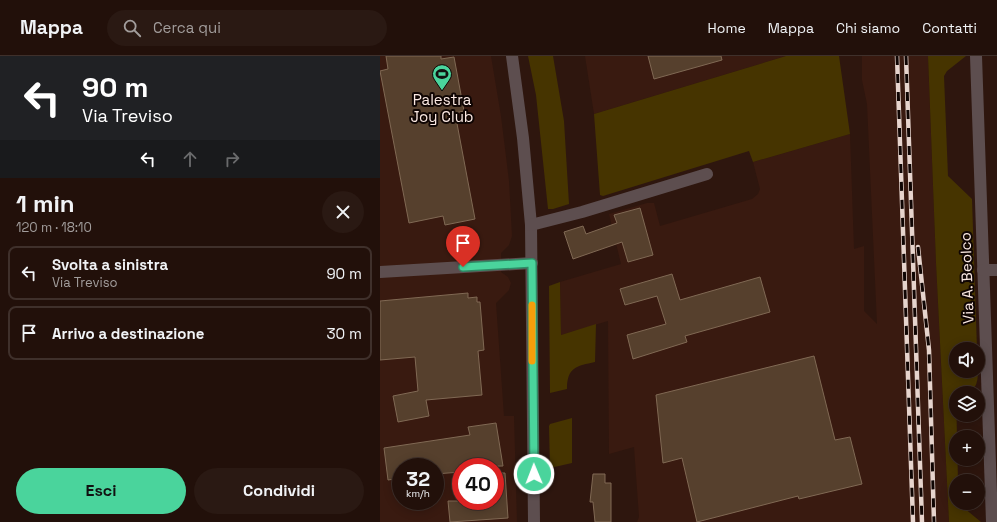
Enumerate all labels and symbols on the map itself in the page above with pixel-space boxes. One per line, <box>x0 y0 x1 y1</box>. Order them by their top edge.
sports icon: Palestra Joy Club <box>431 63 453 91</box>
place label: Palestra Joy Club <box>411 90 473 126</box>
pin <box>446 226 480 267</box>
street label: Via A. Beolco <box>955 232 978 324</box>
position arrow <box>513 453 555 495</box>
speed limit sign: 40 <box>452 458 504 510</box>

